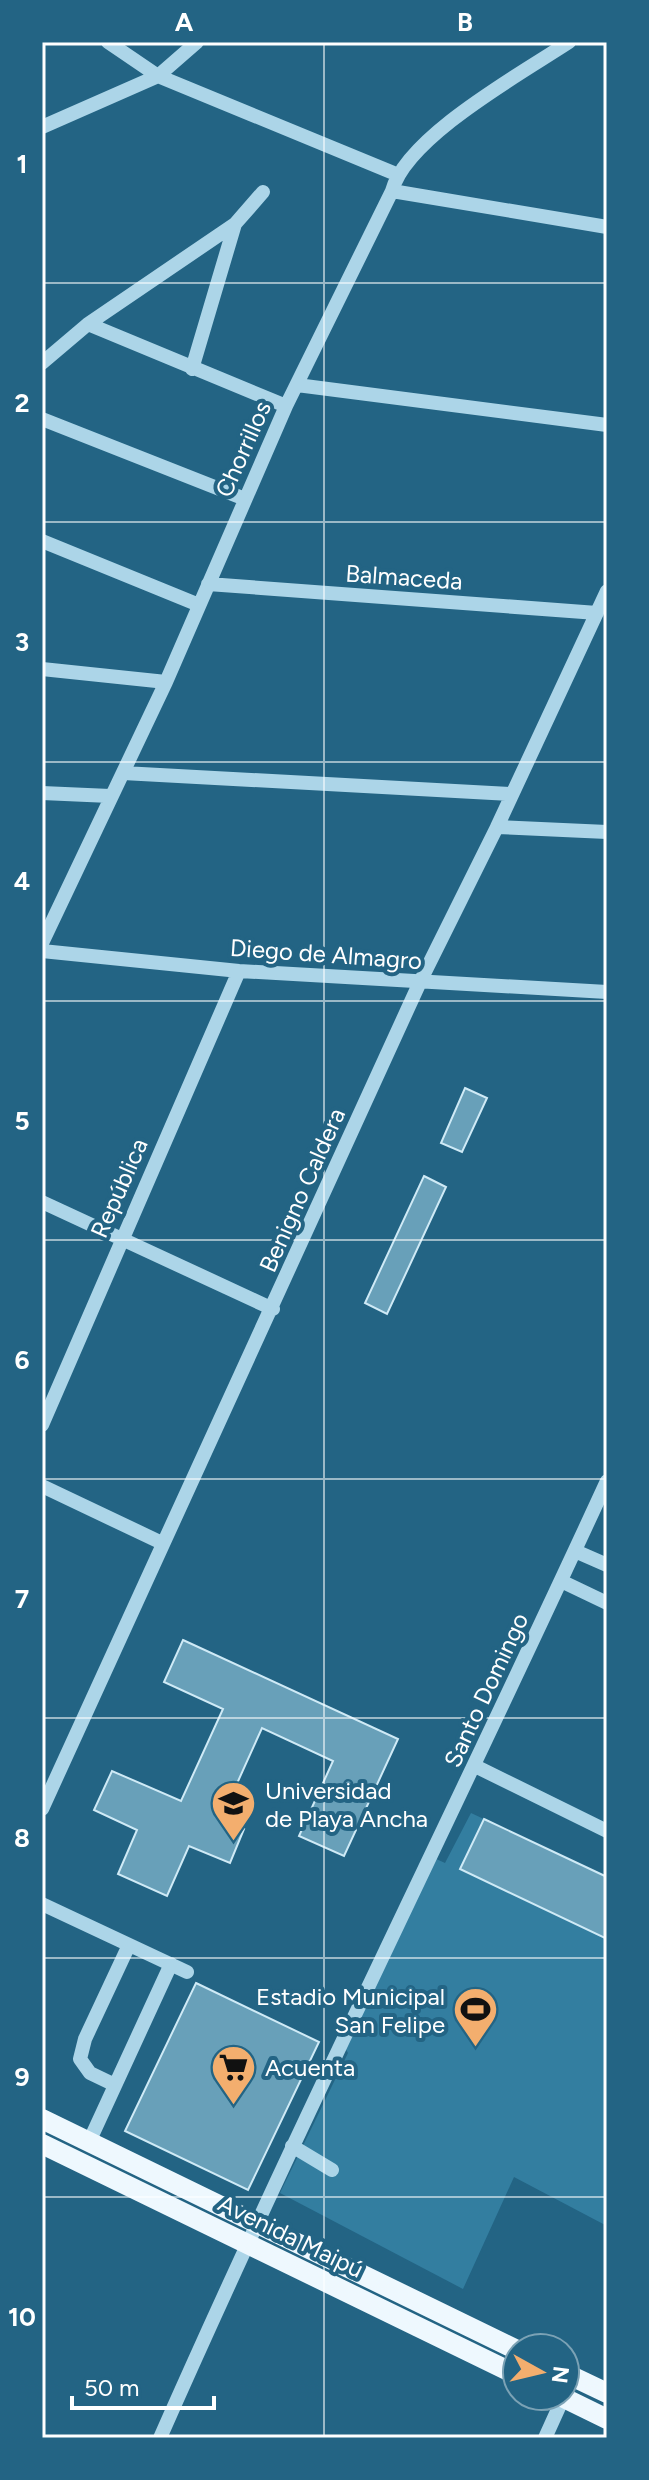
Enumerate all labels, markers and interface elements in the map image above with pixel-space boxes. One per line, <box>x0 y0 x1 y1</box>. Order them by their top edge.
text: A <box>175 6 194 38</box>
text: B <box>457 6 473 38</box>
text: 1 <box>17 148 27 180</box>
text: 2 <box>14 387 30 419</box>
street label: Chorrillos <box>209 396 277 502</box>
street label: Balmaceda <box>345 558 463 596</box>
text: 3 <box>15 626 29 658</box>
text: 4 <box>14 865 30 897</box>
street label: Diego de Almagro <box>229 933 423 975</box>
street label: Benigno Caldera <box>253 1104 351 1276</box>
text: 5 <box>14 1105 30 1137</box>
street label: República <box>84 1134 154 1242</box>
text: 6 <box>14 1344 30 1376</box>
text: 7 <box>15 1583 29 1615</box>
street label: Santo Domingo <box>438 1608 534 1772</box>
place label: Universidad de Playa Ancha <box>265 1776 428 1833</box>
school or university icon: Universidad de Playa Ancha <box>210 1780 258 1843</box>
text: 8 <box>14 1822 30 1854</box>
place label: Estadio Municipal San Felipe <box>256 1982 445 2039</box>
sports icon: Estadio Municipal San Felipe <box>452 1986 500 2049</box>
supermarket icon: Acuenta <box>210 2043 258 2106</box>
place label: Acuenta <box>265 2053 355 2082</box>
text: 9 <box>14 2061 30 2093</box>
street label: Avenida Maipú <box>214 2188 368 2284</box>
text: 10 <box>8 2301 36 2333</box>
north arrow <box>501 2332 581 2412</box>
scale bar <box>72 2360 214 2410</box>
text: N <box>546 2364 575 2385</box>
text: 50 m <box>84 2373 140 2402</box>

